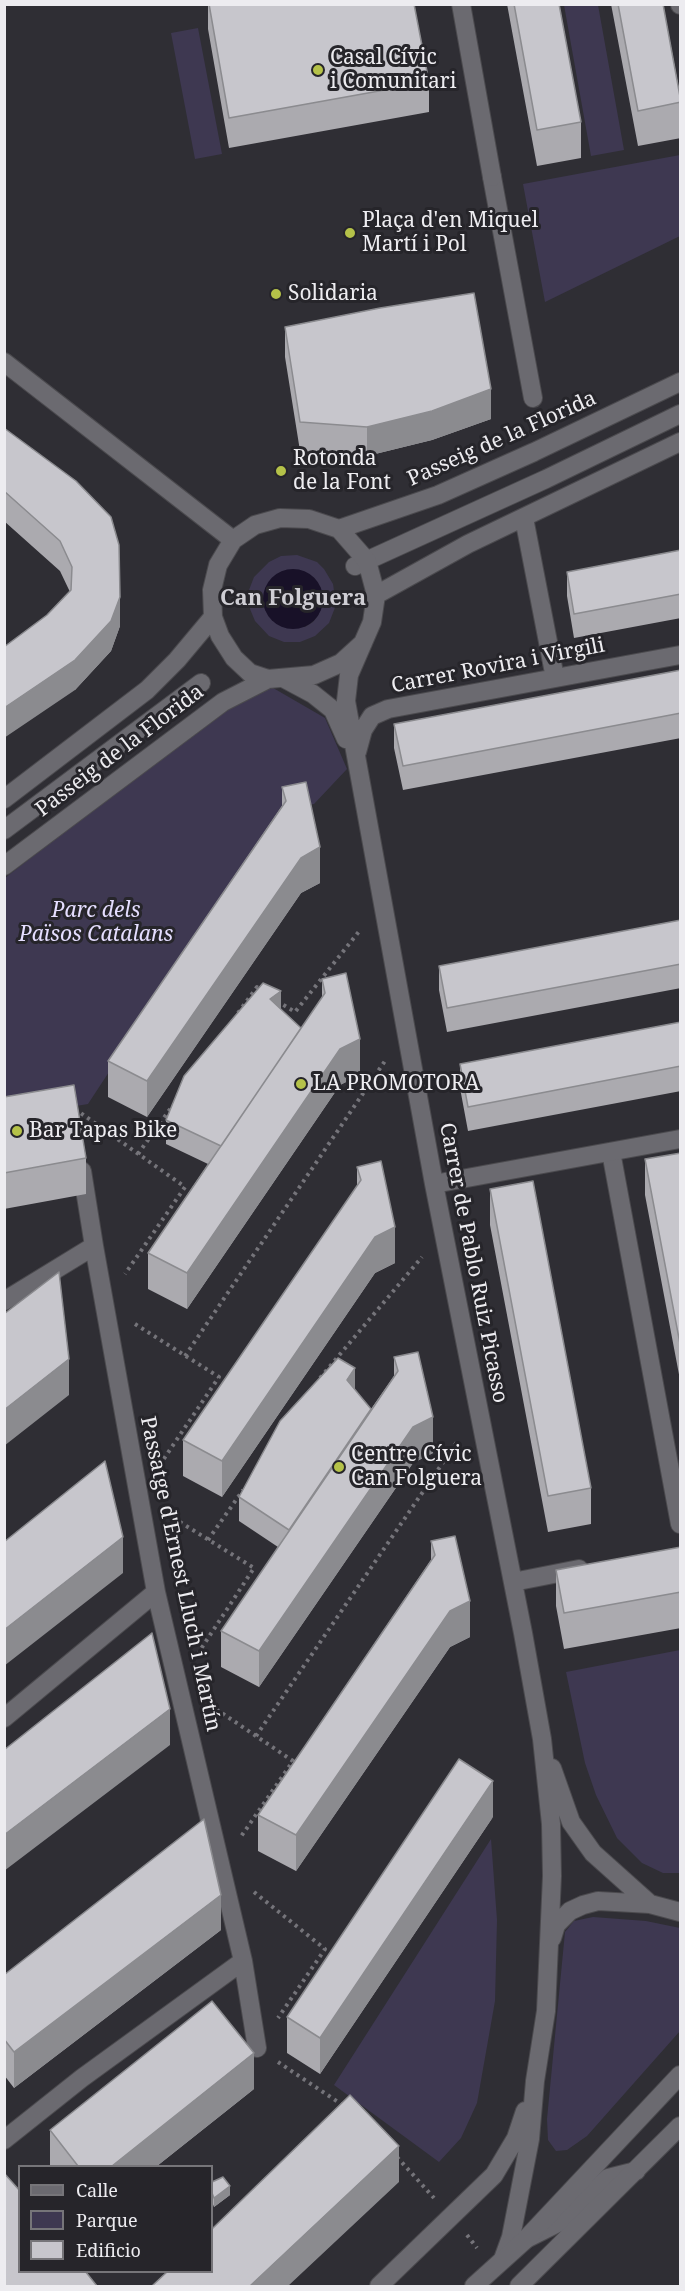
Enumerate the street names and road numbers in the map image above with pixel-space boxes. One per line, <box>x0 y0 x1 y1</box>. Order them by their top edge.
street label: Passeig de la Florida <box>404 386 600 492</box>
street label: Carrer Rovira i Virgili <box>389 633 607 699</box>
street label: Passeig de la Florida <box>31 680 209 822</box>
street label: Carrer de Pablo Ruiz Picasso <box>433 1121 513 1405</box>
street label: Passatge d'Ernest Lluch i Martín <box>134 1414 226 1734</box>

